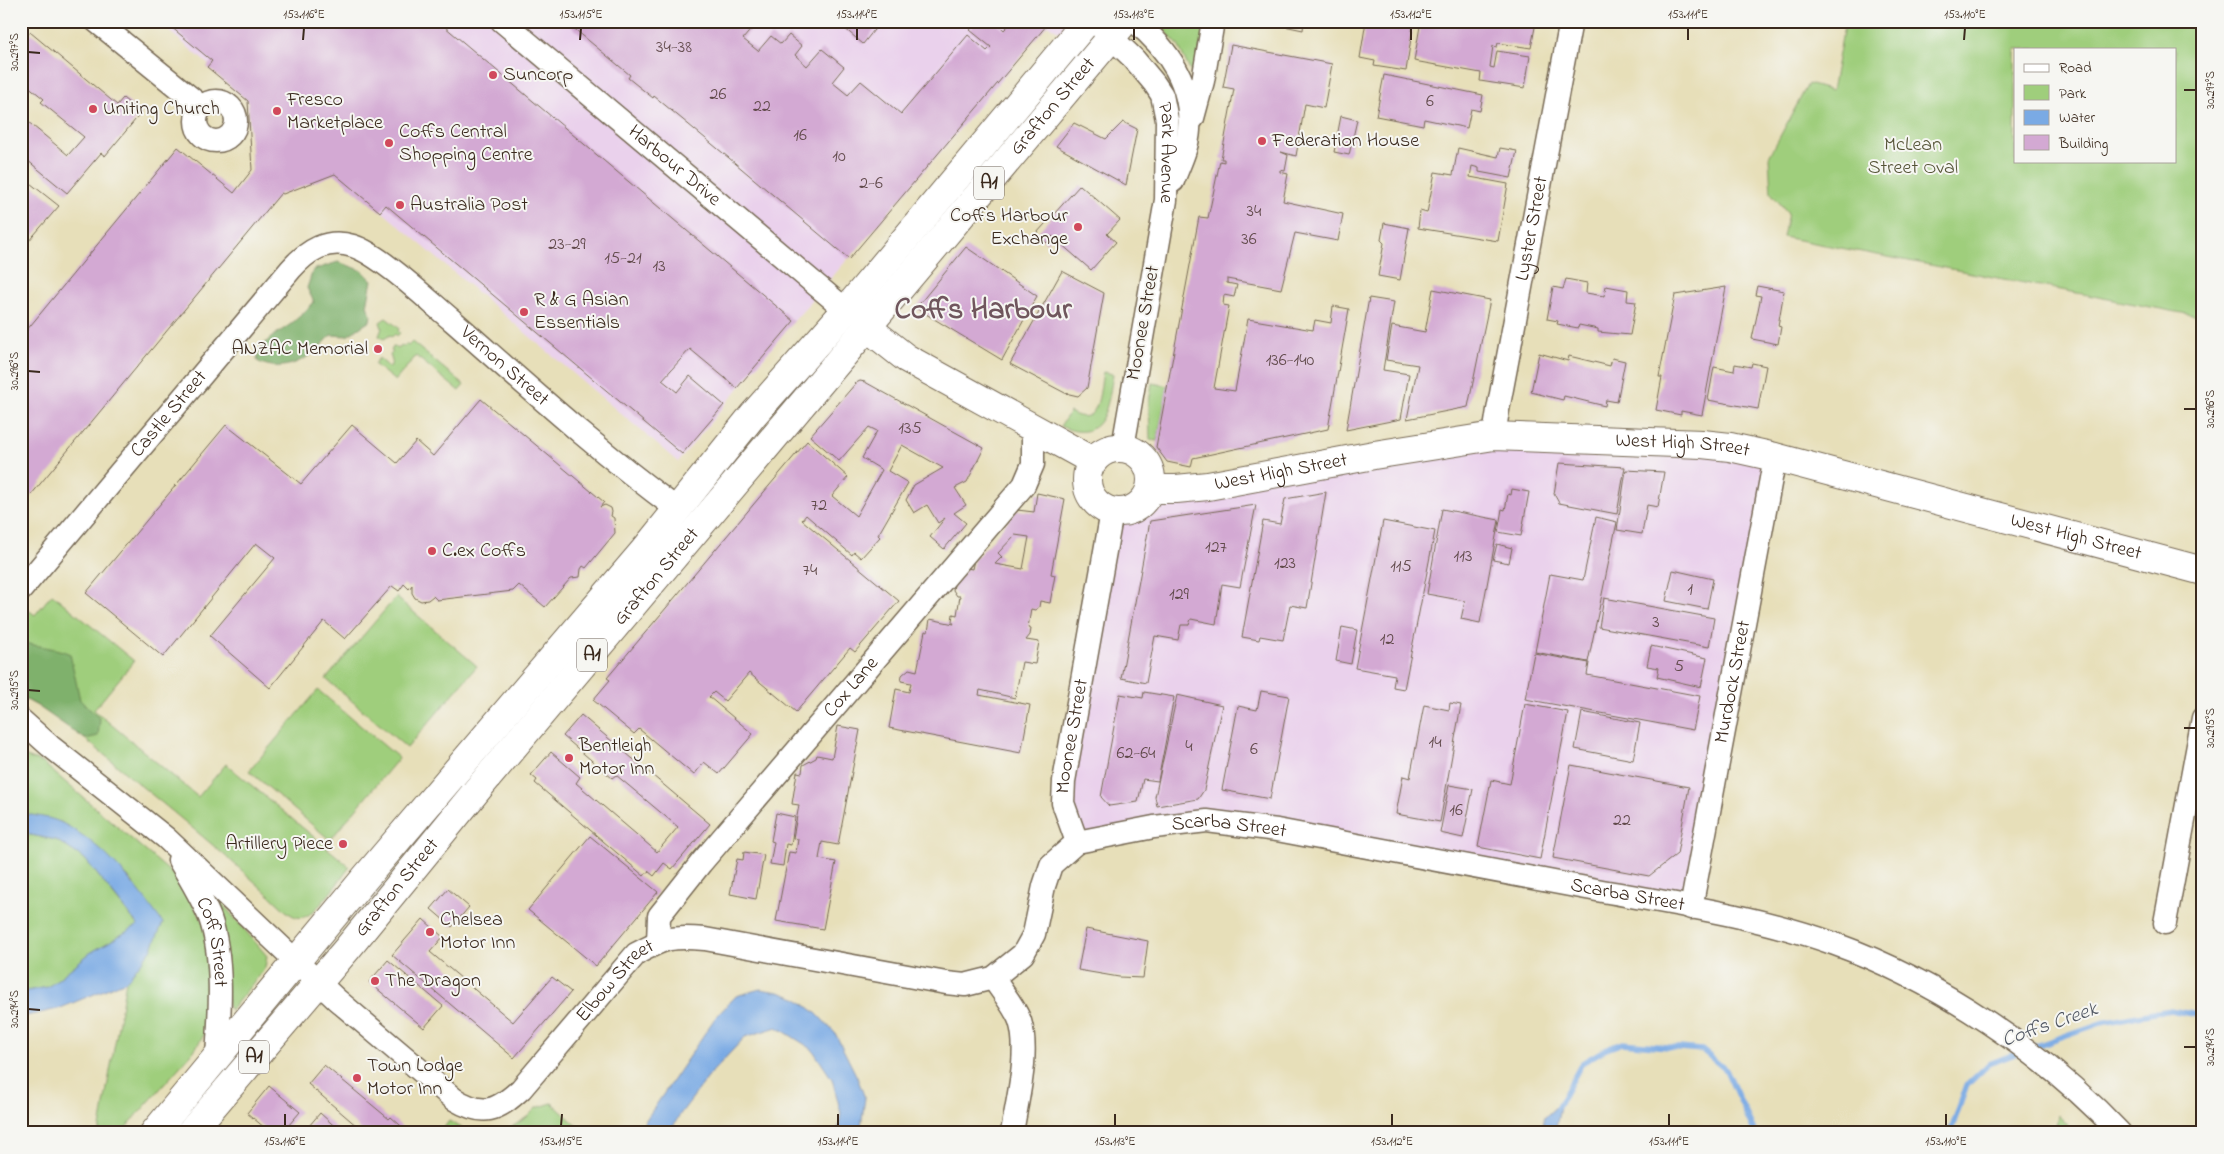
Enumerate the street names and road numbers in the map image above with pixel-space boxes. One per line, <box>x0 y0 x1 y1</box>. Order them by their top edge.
street label: Grafton Street <box>1003 51 1103 162</box>
street label: Park Avenue <box>1149 100 1182 203</box>
street label: Harbour Drive <box>621 118 727 214</box>
road number: A1 <box>974 167 1004 200</box>
street label: Lyster Street <box>1508 173 1556 283</box>
street label: Moonee Street <box>1120 263 1168 383</box>
street label: Vernon Street <box>453 318 555 414</box>
street label: Castle Street <box>124 364 215 464</box>
street label: West High Street <box>1615 426 1753 466</box>
street label: West High Street <box>1212 446 1350 499</box>
street label: West High Street <box>2007 506 2145 569</box>
street label: Grafton Street <box>607 521 707 632</box>
street label: Murdock Street <box>1707 618 1759 746</box>
road number: A1 <box>577 638 607 672</box>
street label: Cox Lane <box>817 650 886 724</box>
street label: Moonee Street <box>1049 676 1097 794</box>
street label: Scarba Street <box>1170 806 1289 846</box>
street label: Grafton Street <box>348 832 447 944</box>
street label: Scarba Street <box>1568 871 1687 920</box>
street label: Coff Street <box>188 892 234 987</box>
street label: Elbow Street <box>569 932 660 1029</box>
road number: A1 <box>239 1040 269 1074</box>

